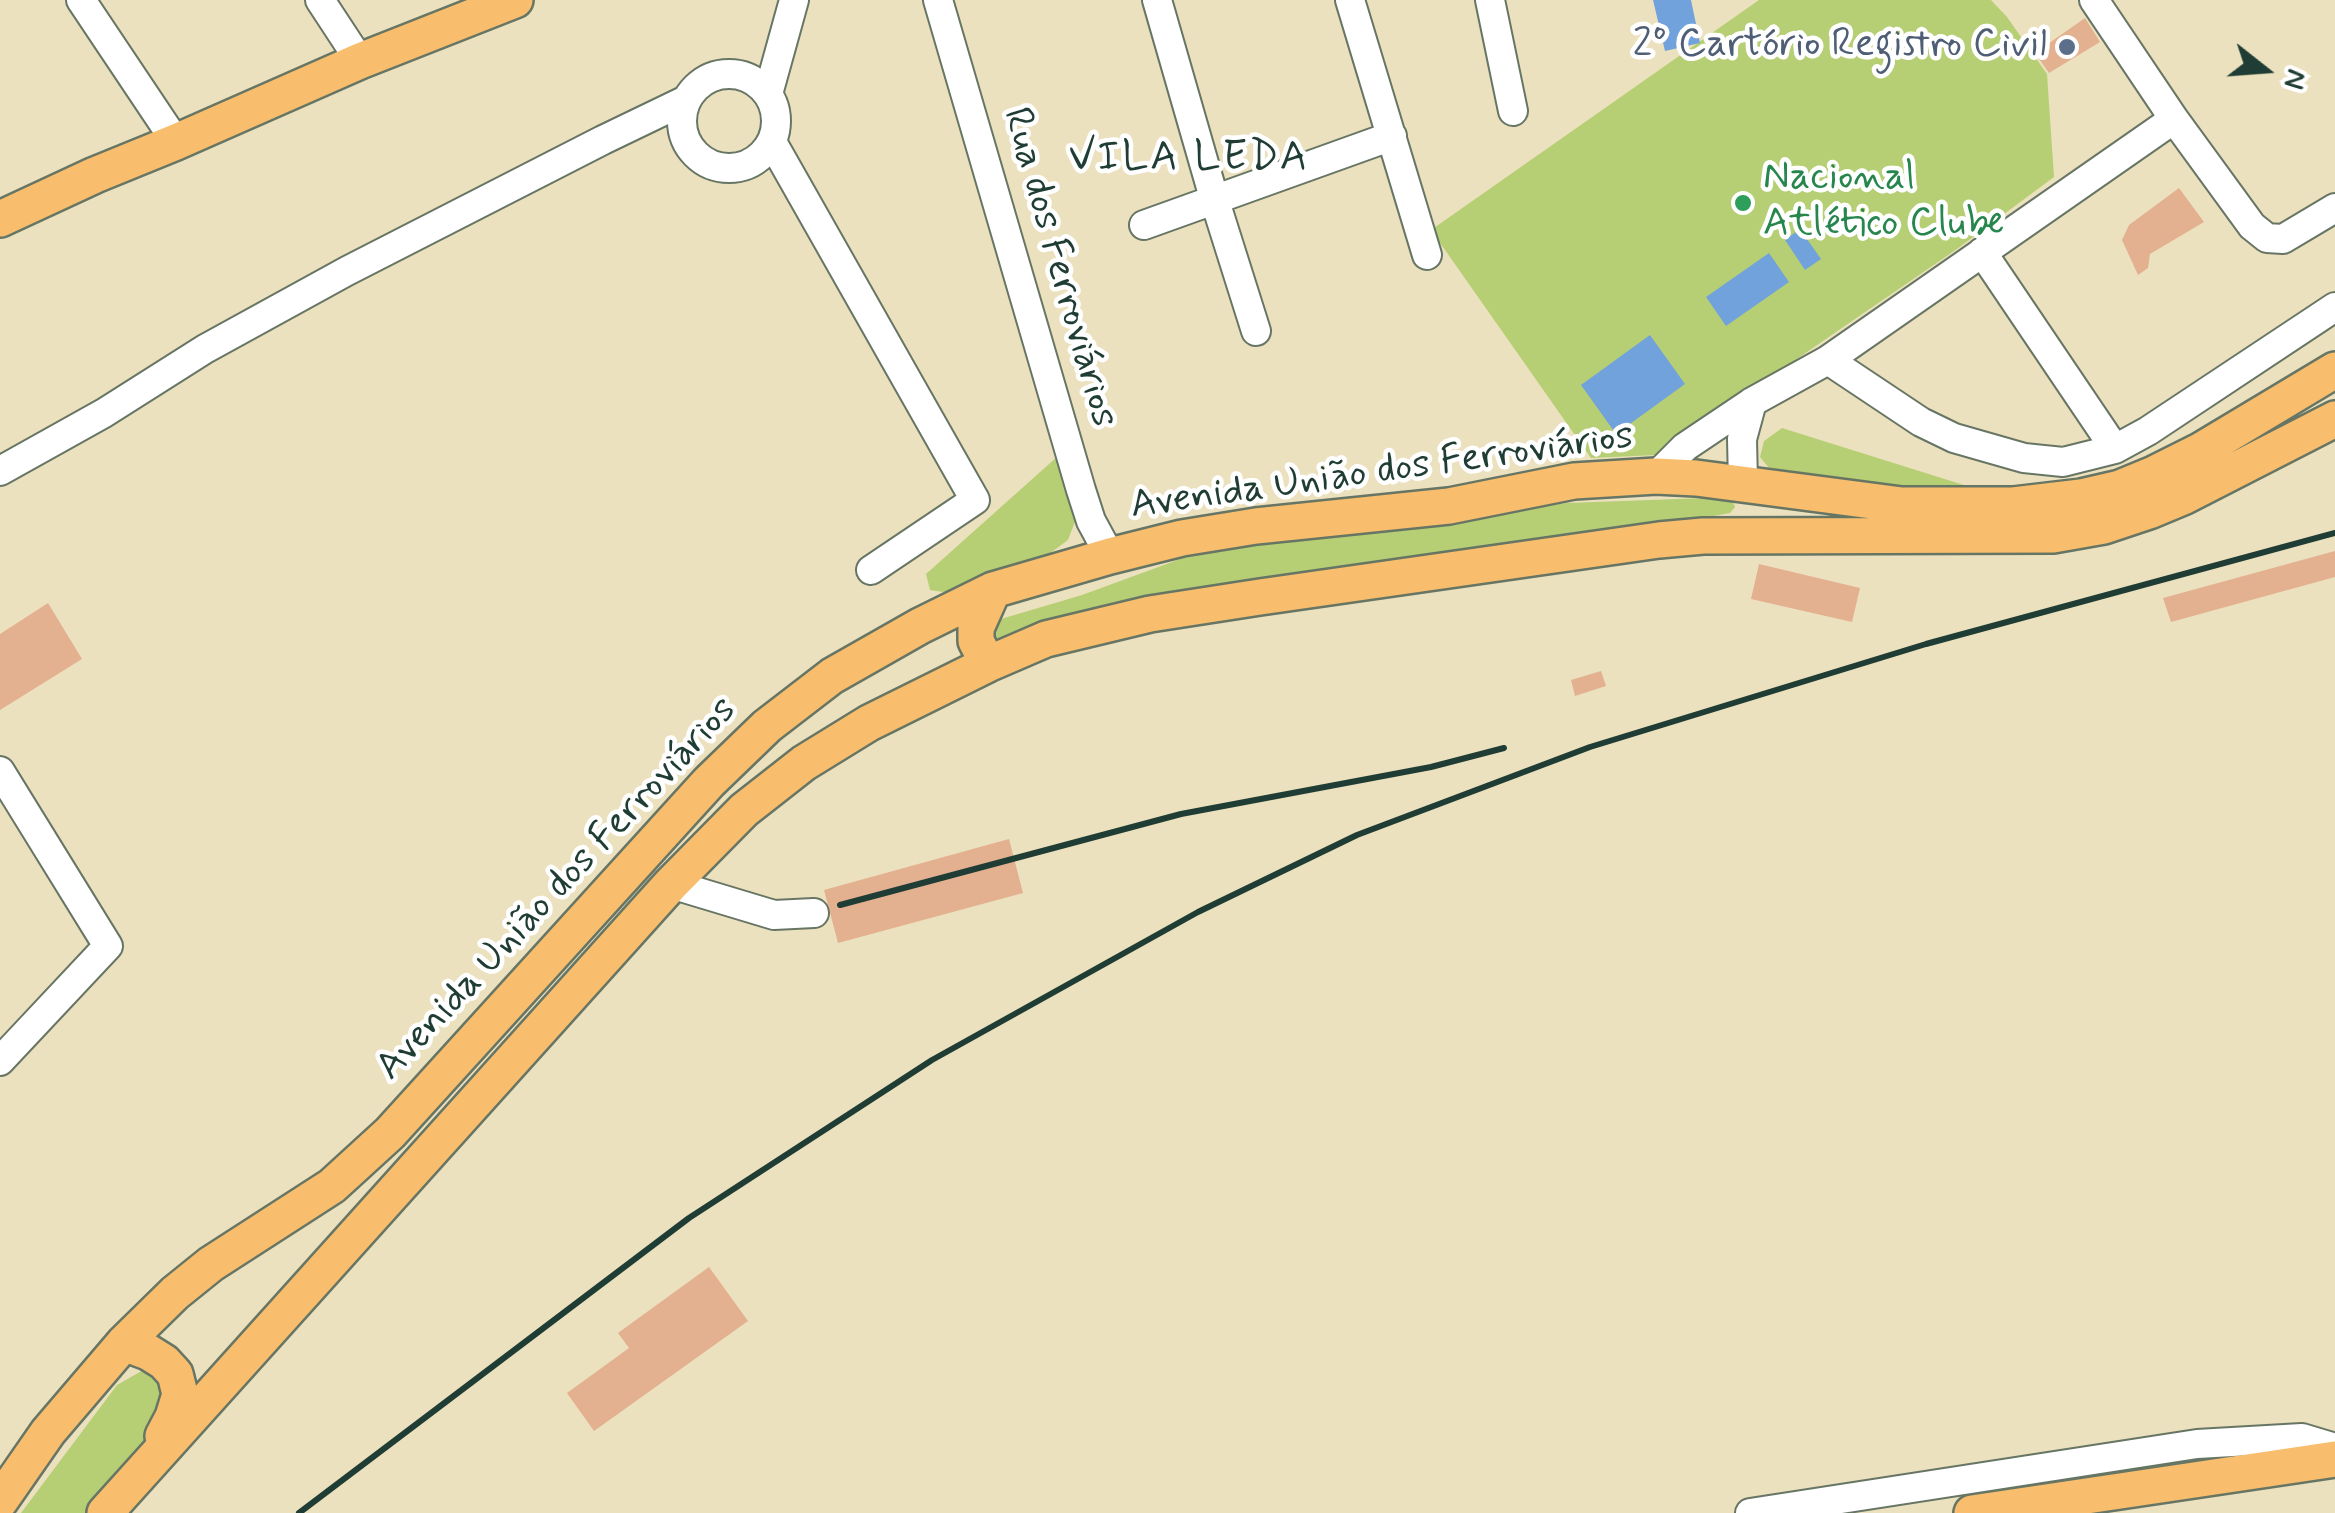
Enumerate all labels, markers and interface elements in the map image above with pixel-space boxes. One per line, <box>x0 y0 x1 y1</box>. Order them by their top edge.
north arrow <box>2215 20 2315 120</box>
place label: 2º Cartório Registro Civil <box>1632 23 2047 71</box>
marker: 2º Cartório Registro Civil <box>2056 36 2078 58</box>
text: N <box>2274 65 2315 93</box>
street label: Rua dos Ferroviários <box>989 103 1127 433</box>
district label: VILA LEDA <box>1072 135 1306 185</box>
place label: Nacional Atlético Clube <box>1763 156 2004 250</box>
marker: Nacional Atlético Clube <box>1732 192 1754 214</box>
street label: Avenida União dos Ferroviários <box>1127 414 1637 532</box>
street label: Avenida União dos Ferroviários <box>367 688 749 1092</box>

